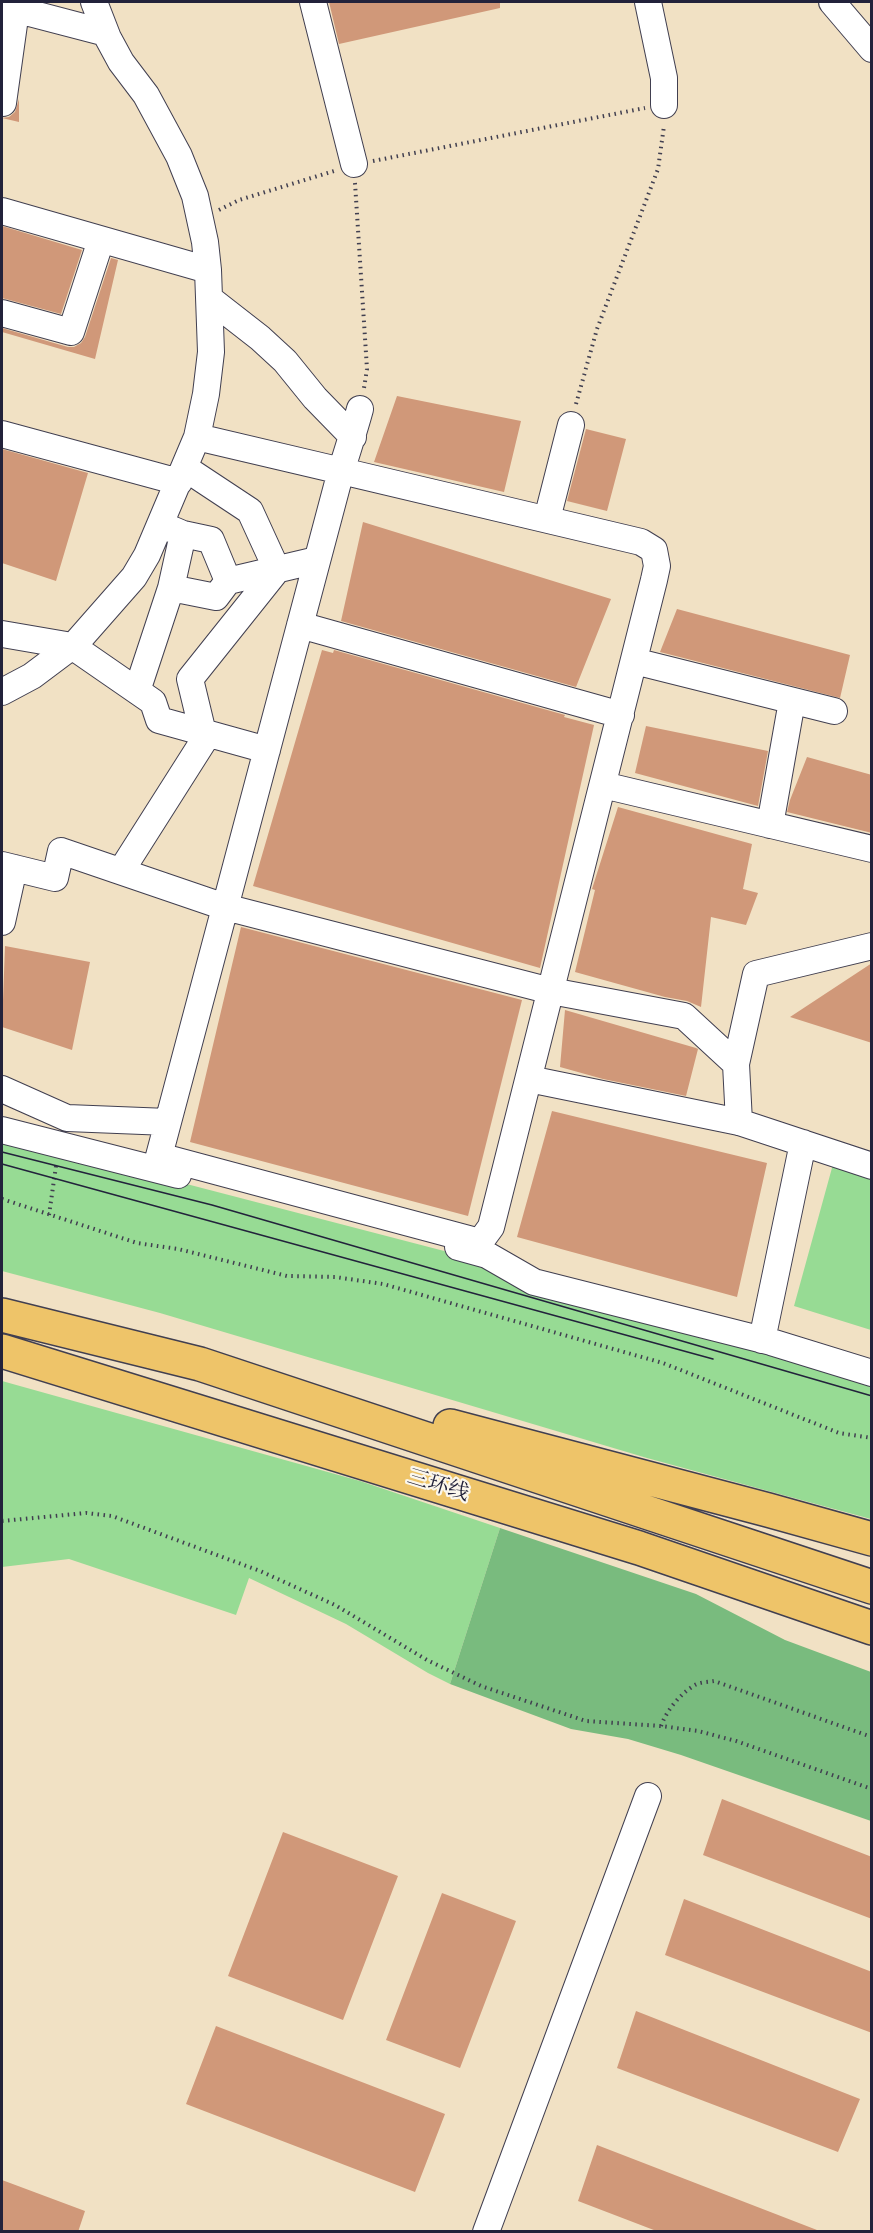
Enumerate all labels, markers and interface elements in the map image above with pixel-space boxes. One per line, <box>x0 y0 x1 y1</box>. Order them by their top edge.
street label: 三环线 <box>404 1465 472 1507</box>

